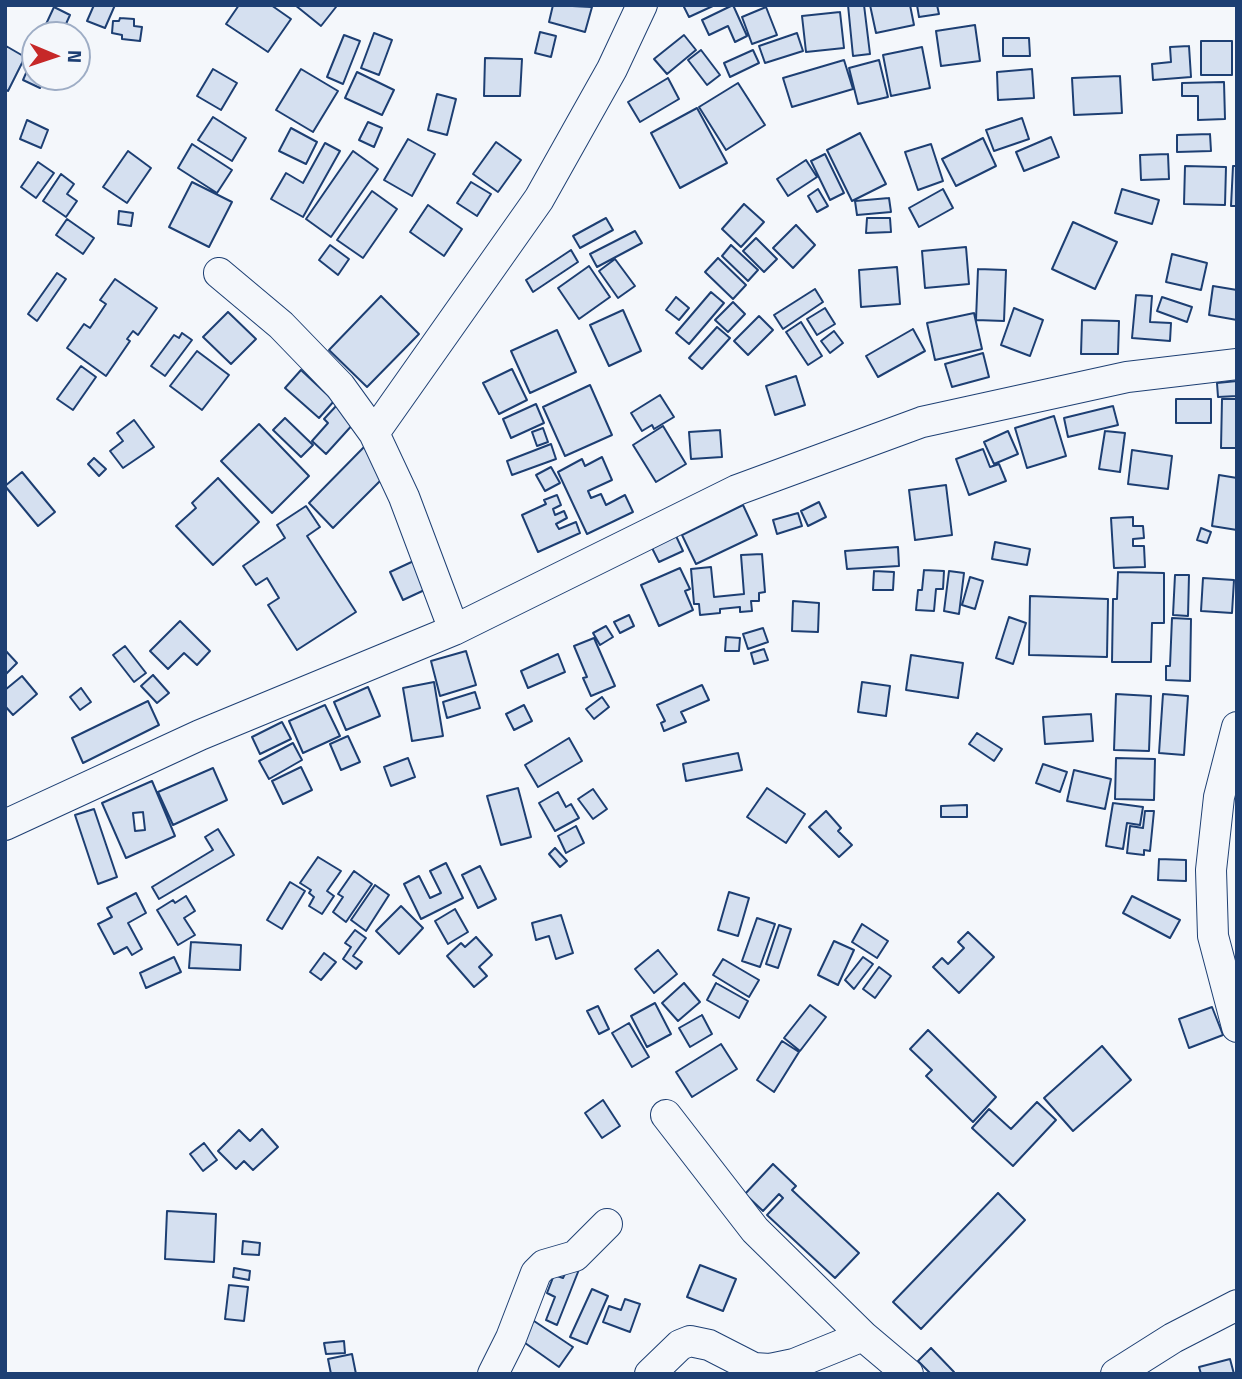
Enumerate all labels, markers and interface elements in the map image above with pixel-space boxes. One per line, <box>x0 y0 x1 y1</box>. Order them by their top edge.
north arrow <box>21 21 91 91</box>
text: N <box>61 50 90 64</box>

